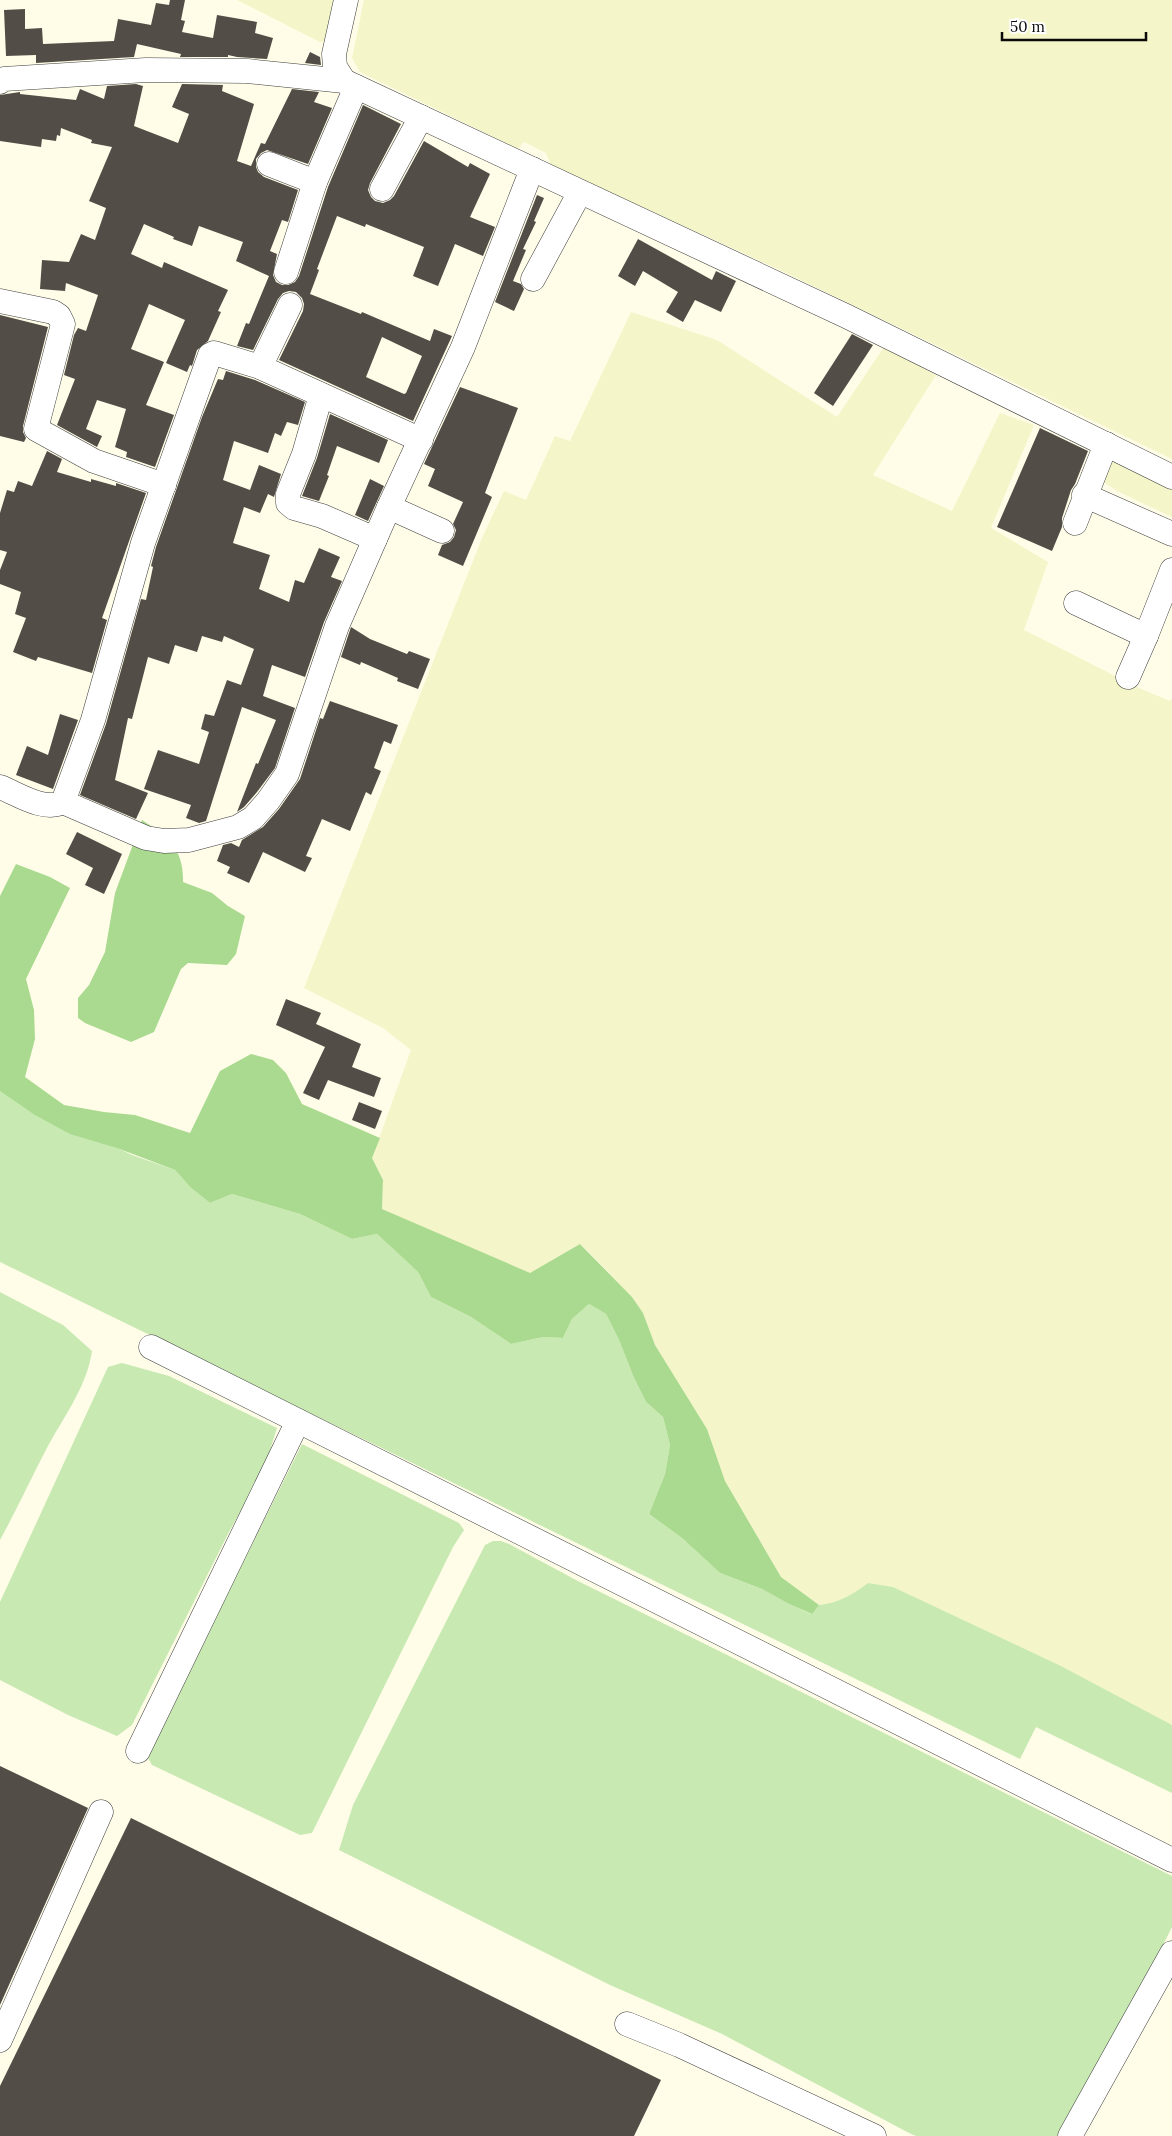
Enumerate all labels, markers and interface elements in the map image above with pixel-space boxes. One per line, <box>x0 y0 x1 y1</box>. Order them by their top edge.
scale bar <box>1002 10 1146 42</box>
text: 50 m <box>1010 17 1045 36</box>

